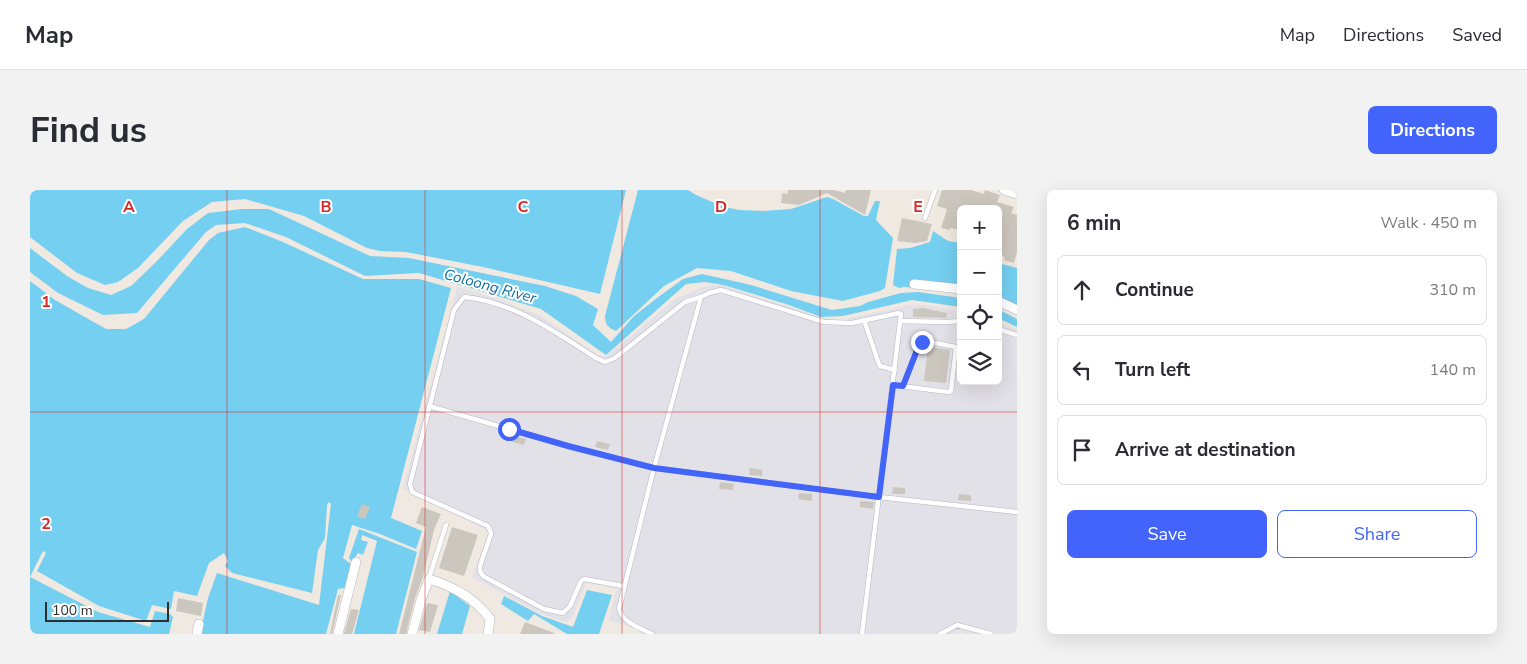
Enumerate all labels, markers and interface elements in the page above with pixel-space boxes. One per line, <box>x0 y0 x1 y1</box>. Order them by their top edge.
text: Map <box>25 19 73 51</box>
text: Map <box>1280 23 1315 47</box>
text: Directions <box>1343 23 1424 47</box>
text: Saved <box>1452 23 1502 47</box>
button: Directions <box>1368 106 1497 154</box>
text: Find us <box>30 107 147 154</box>
text: A <box>123 196 135 218</box>
text: B <box>320 196 332 218</box>
text: C <box>518 196 529 218</box>
text: D <box>715 196 727 218</box>
text: E <box>913 196 923 218</box>
map controls <box>957 205 1002 385</box>
button: + <box>957 205 1002 250</box>
text: 6 min <box>1067 209 1121 237</box>
text: Walk · 450 m <box>1381 212 1477 234</box>
button: − <box>957 250 1002 295</box>
water label: Coloong River <box>442 264 539 308</box>
icon: ahead <box>1068 276 1096 304</box>
text: Continue <box>1115 277 1194 303</box>
text: 310 m <box>1429 279 1476 301</box>
text: 1 <box>41 291 51 313</box>
button: locate <box>957 295 1002 340</box>
route end <box>911 331 934 354</box>
button: layers <box>957 340 1002 385</box>
icon: left <box>1068 356 1096 384</box>
text: Turn left <box>1115 357 1190 383</box>
text: 140 m <box>1429 359 1476 381</box>
route start <box>498 418 521 441</box>
icon: arrive <box>1068 436 1096 464</box>
text: Arrive at destination <box>1115 437 1296 463</box>
button: Save <box>1067 510 1267 558</box>
button: Share <box>1277 510 1477 558</box>
text: 2 <box>41 513 51 535</box>
scale bar <box>45 599 169 622</box>
text: 100 m <box>52 601 93 620</box>

